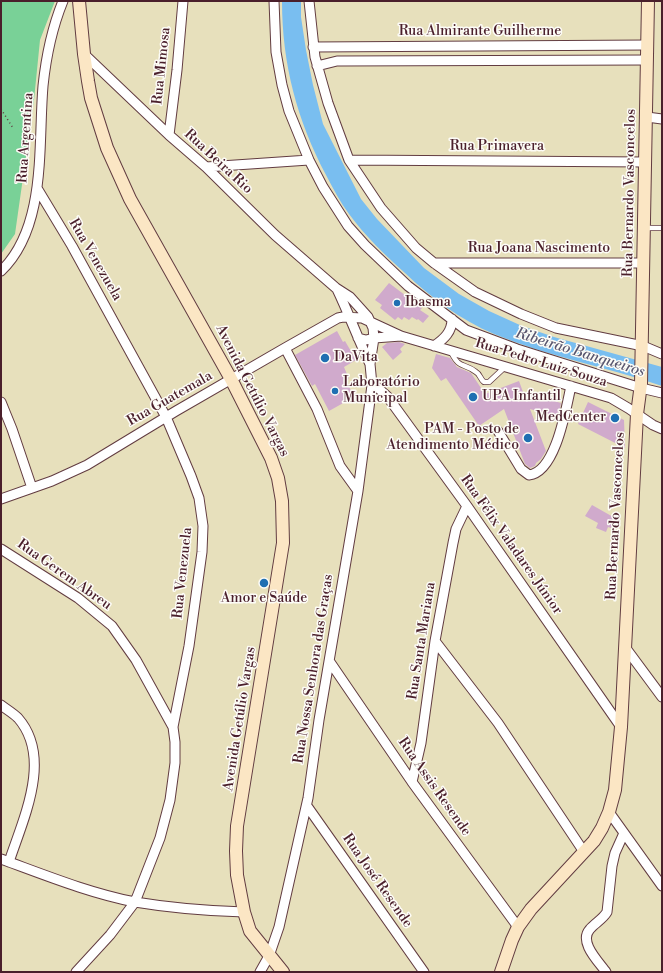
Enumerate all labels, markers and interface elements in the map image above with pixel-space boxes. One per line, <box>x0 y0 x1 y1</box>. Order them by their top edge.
street label: Rua Almirante Guilherme <box>399 24 561 40</box>
street label: Rua Mimosa <box>150 26 174 106</box>
street label: Rua Argentina <box>14 92 38 184</box>
street label: Rua Bernardo Vasconcelos <box>620 109 640 277</box>
street label: Rua Beira Rio <box>180 126 256 198</box>
street label: Rua Primavera <box>450 139 544 155</box>
street label: Rua Venezuela <box>65 216 125 304</box>
street label: Rua Joana Nascimento <box>468 241 610 257</box>
place label: Ibasma <box>405 295 451 311</box>
marker: Ibasma <box>392 298 402 308</box>
street label: Avenida Getúlio Vargas <box>211 322 293 460</box>
water label: Ribeirão Banqueiros <box>513 325 647 381</box>
street label: Rua Pedro Luiz Souza <box>473 335 609 391</box>
place label: DaVita <box>334 350 378 366</box>
marker: DaVita <box>319 352 331 364</box>
street label: Rua Guatemala <box>124 368 216 430</box>
place label: Laboratório Municipal <box>343 375 420 408</box>
marker: Laboratório Municipal <box>330 386 340 396</box>
place label: UPA Infantil <box>482 389 561 405</box>
marker: UPA Infantil <box>467 391 479 403</box>
place label: MedCenter <box>536 410 606 426</box>
marker: MedCenter <box>609 412 621 424</box>
place label: PAM - Posto de Atendimento Médico <box>386 422 519 454</box>
street label: Rua Bernardo Vasconcelos <box>603 431 629 601</box>
marker: PAM - Posto de Atendimento Médico <box>522 432 534 444</box>
street label: Rua Félix Valadares Júnior <box>456 472 566 618</box>
street label: Rua Venezuela <box>170 526 196 620</box>
street label: Rua Gerem Abreu <box>14 536 114 614</box>
street label: Rua Nossa Senhora das Graças <box>291 573 337 765</box>
marker: Amor e Saúde <box>258 577 270 589</box>
street label: Rua Santa Mariana <box>404 581 440 701</box>
place label: Amor e Saúde <box>221 591 307 607</box>
street label: Avenida Getúlio Vargas <box>220 646 260 792</box>
street label: Rua Assis Resende <box>394 735 474 839</box>
street label: Rua José Resende <box>338 831 416 931</box>

